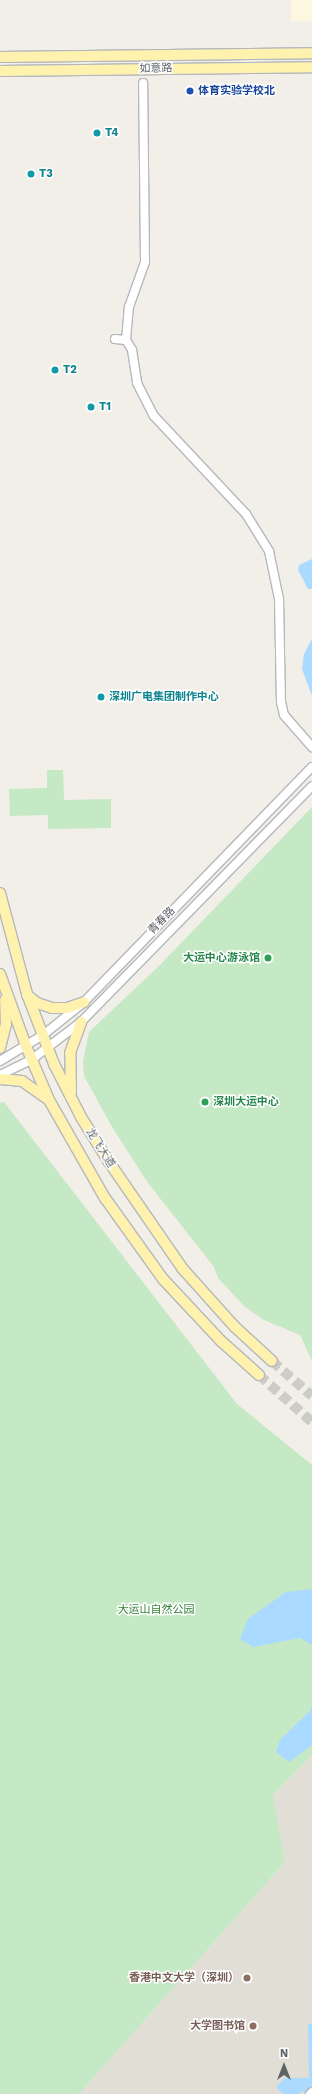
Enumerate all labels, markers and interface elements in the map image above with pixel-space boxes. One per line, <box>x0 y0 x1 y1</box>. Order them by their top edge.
street label: 如意路 <box>139 62 173 76</box>
place label: 体育实验学校北 <box>198 84 275 98</box>
marker: 体育实验学校北 <box>185 86 195 96</box>
place label: T4 <box>105 126 118 140</box>
marker: T4 <box>92 128 102 138</box>
place label: T3 <box>39 167 53 181</box>
marker: T3 <box>26 169 36 179</box>
place label: T2 <box>63 363 77 377</box>
marker: T2 <box>50 365 60 375</box>
place label: T1 <box>99 400 111 414</box>
marker: T1 <box>86 402 96 412</box>
place label: 深圳广电集团制作中心 <box>109 690 219 704</box>
marker: 深圳广电集团制作中心 <box>96 692 106 702</box>
street label: 青春路 <box>146 905 178 937</box>
place label: 大运中心游泳馆 <box>183 951 260 965</box>
marker: 大运中心游泳馆 <box>263 953 273 963</box>
place label: 深圳大运中心 <box>213 1095 279 1109</box>
marker: 深圳大运中心 <box>200 1097 210 1107</box>
street label: 龙飞大道 <box>83 1126 117 1170</box>
park label: 大运山自然公园 <box>118 1603 194 1617</box>
place label: 香港中文大学（深圳） <box>129 1971 239 1985</box>
marker: 香港中文大学（深圳） <box>242 1973 252 1983</box>
place label: 大学图书馆 <box>190 2019 245 2033</box>
marker: 大学图书馆 <box>248 2021 258 2031</box>
north arrow <box>264 2046 304 2086</box>
text: N <box>280 2047 288 2060</box>

